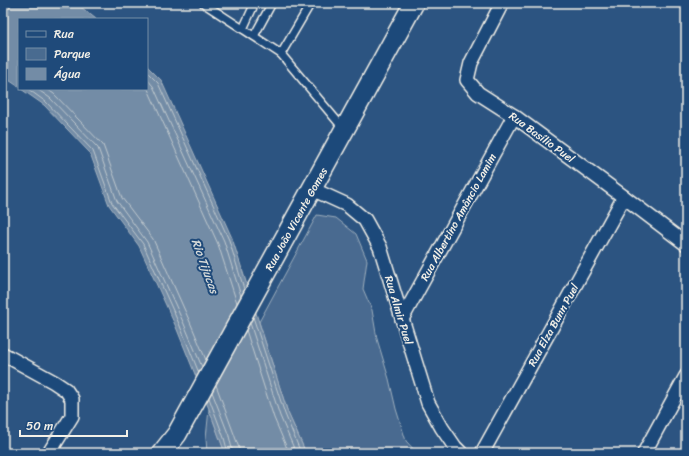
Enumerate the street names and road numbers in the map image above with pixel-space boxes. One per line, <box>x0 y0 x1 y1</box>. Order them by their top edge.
street label: Rua Basílio Puel <box>505 107 579 168</box>
street label: Rua Albertino Amâncio Lamim <box>415 149 502 285</box>
street label: Rua João Vicente Gomes <box>260 163 333 275</box>
street label: Rua Almir Puel <box>379 273 418 348</box>
street label: Rua Elza Bunn Puel <box>523 280 585 370</box>

